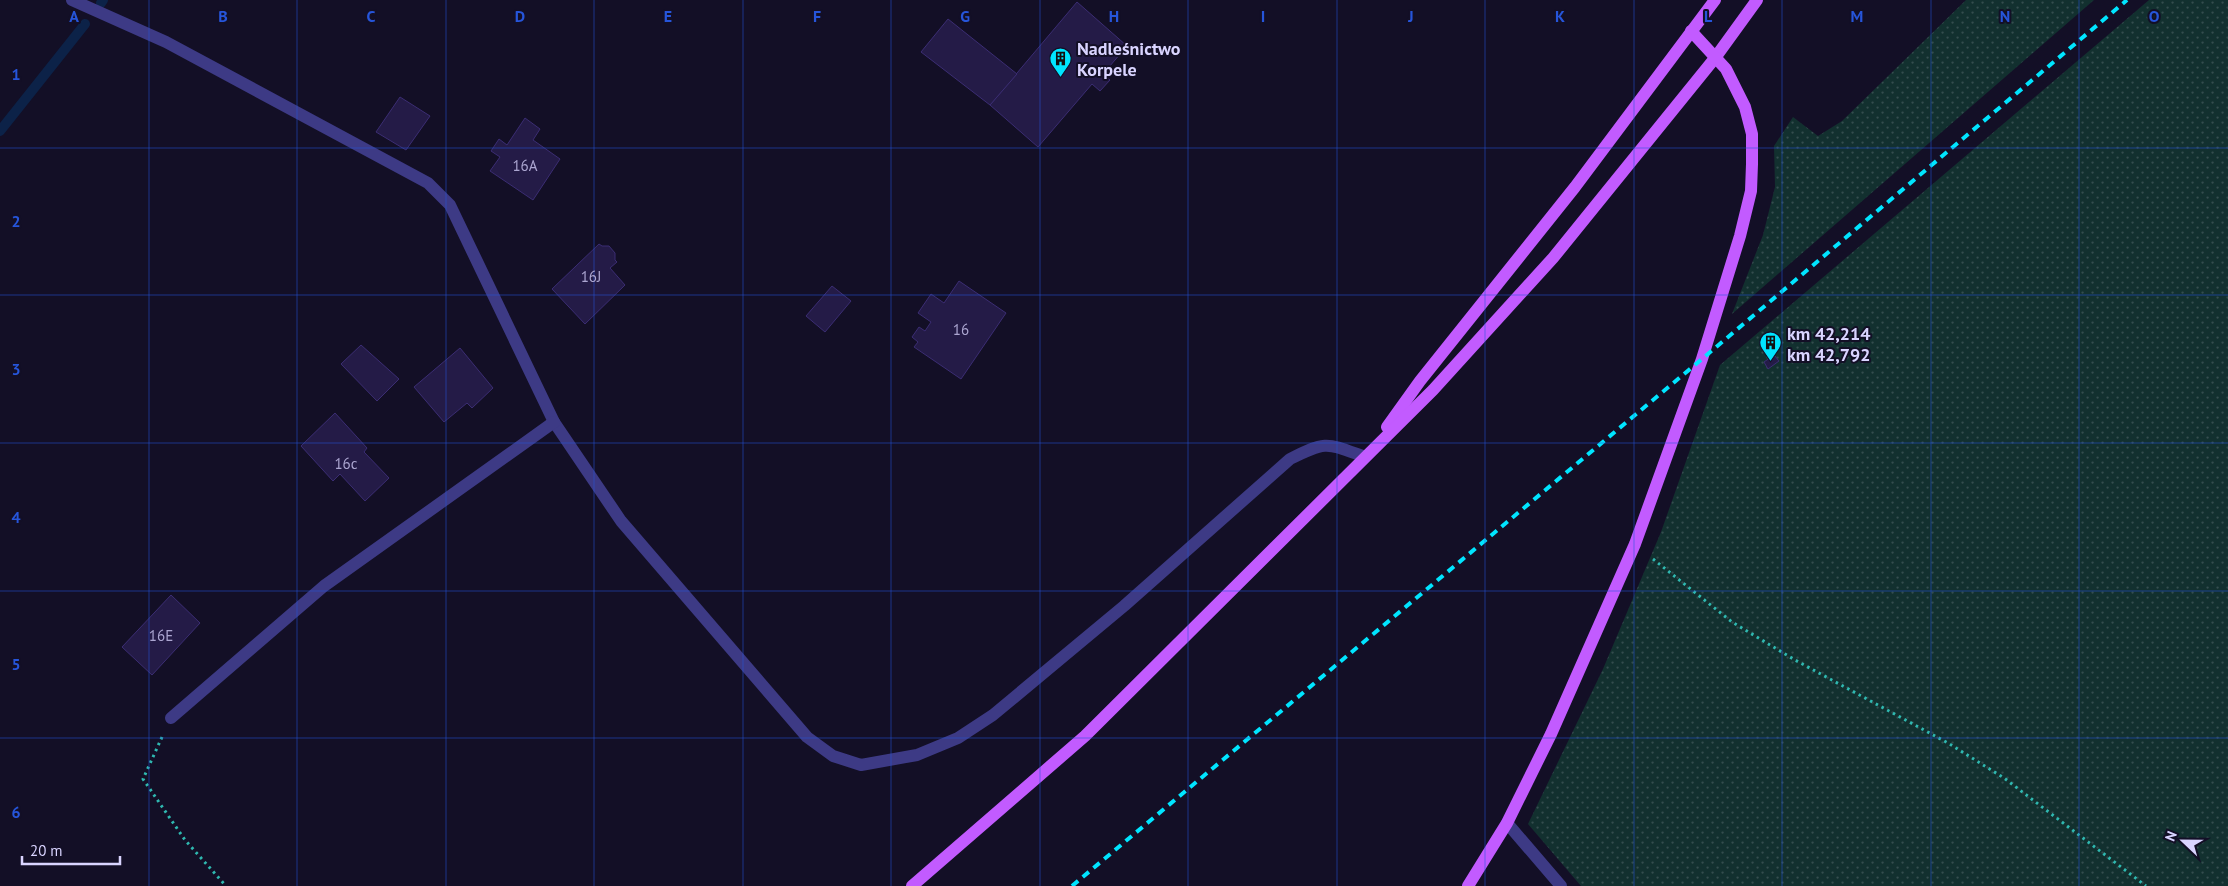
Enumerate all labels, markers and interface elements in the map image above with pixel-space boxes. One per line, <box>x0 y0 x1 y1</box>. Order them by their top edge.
text: A <box>69 6 79 26</box>
text: B <box>218 6 228 26</box>
text: C <box>367 6 376 26</box>
text: D <box>515 6 525 26</box>
text: E <box>664 6 672 26</box>
text: F <box>813 6 821 26</box>
text: G <box>960 6 970 26</box>
text: H <box>1109 6 1119 26</box>
text: I <box>1261 6 1265 26</box>
text: J <box>1407 6 1414 26</box>
text: K <box>1555 6 1565 26</box>
text: L <box>1704 6 1713 26</box>
text: M <box>1851 6 1863 26</box>
text: N <box>2000 6 2010 26</box>
text: O <box>2149 6 2160 26</box>
place label: Nadleśnictwo Korpele <box>1077 37 1181 81</box>
building icon: Nadleśnictwo Korpele <box>1049 46 1073 77</box>
text: 1 <box>11 64 21 84</box>
house number: 16A <box>512 156 538 175</box>
text: 2 <box>11 211 21 231</box>
house number: 16J <box>581 267 601 286</box>
house number: 16 <box>953 320 969 339</box>
place label: km 42,214 km 42,792 <box>1787 322 1870 366</box>
building icon: km 42,214 km 42,792 <box>1759 331 1783 362</box>
text: 3 <box>11 359 21 379</box>
house number: 16c <box>334 454 358 473</box>
text: 4 <box>11 507 21 527</box>
house number: 16E <box>149 626 173 645</box>
text: 5 <box>11 654 21 674</box>
text: 6 <box>11 802 21 822</box>
north arrow <box>2158 816 2208 866</box>
text: N <box>2161 828 2181 844</box>
scale bar <box>22 834 120 866</box>
text: 20 m <box>30 841 63 860</box>

